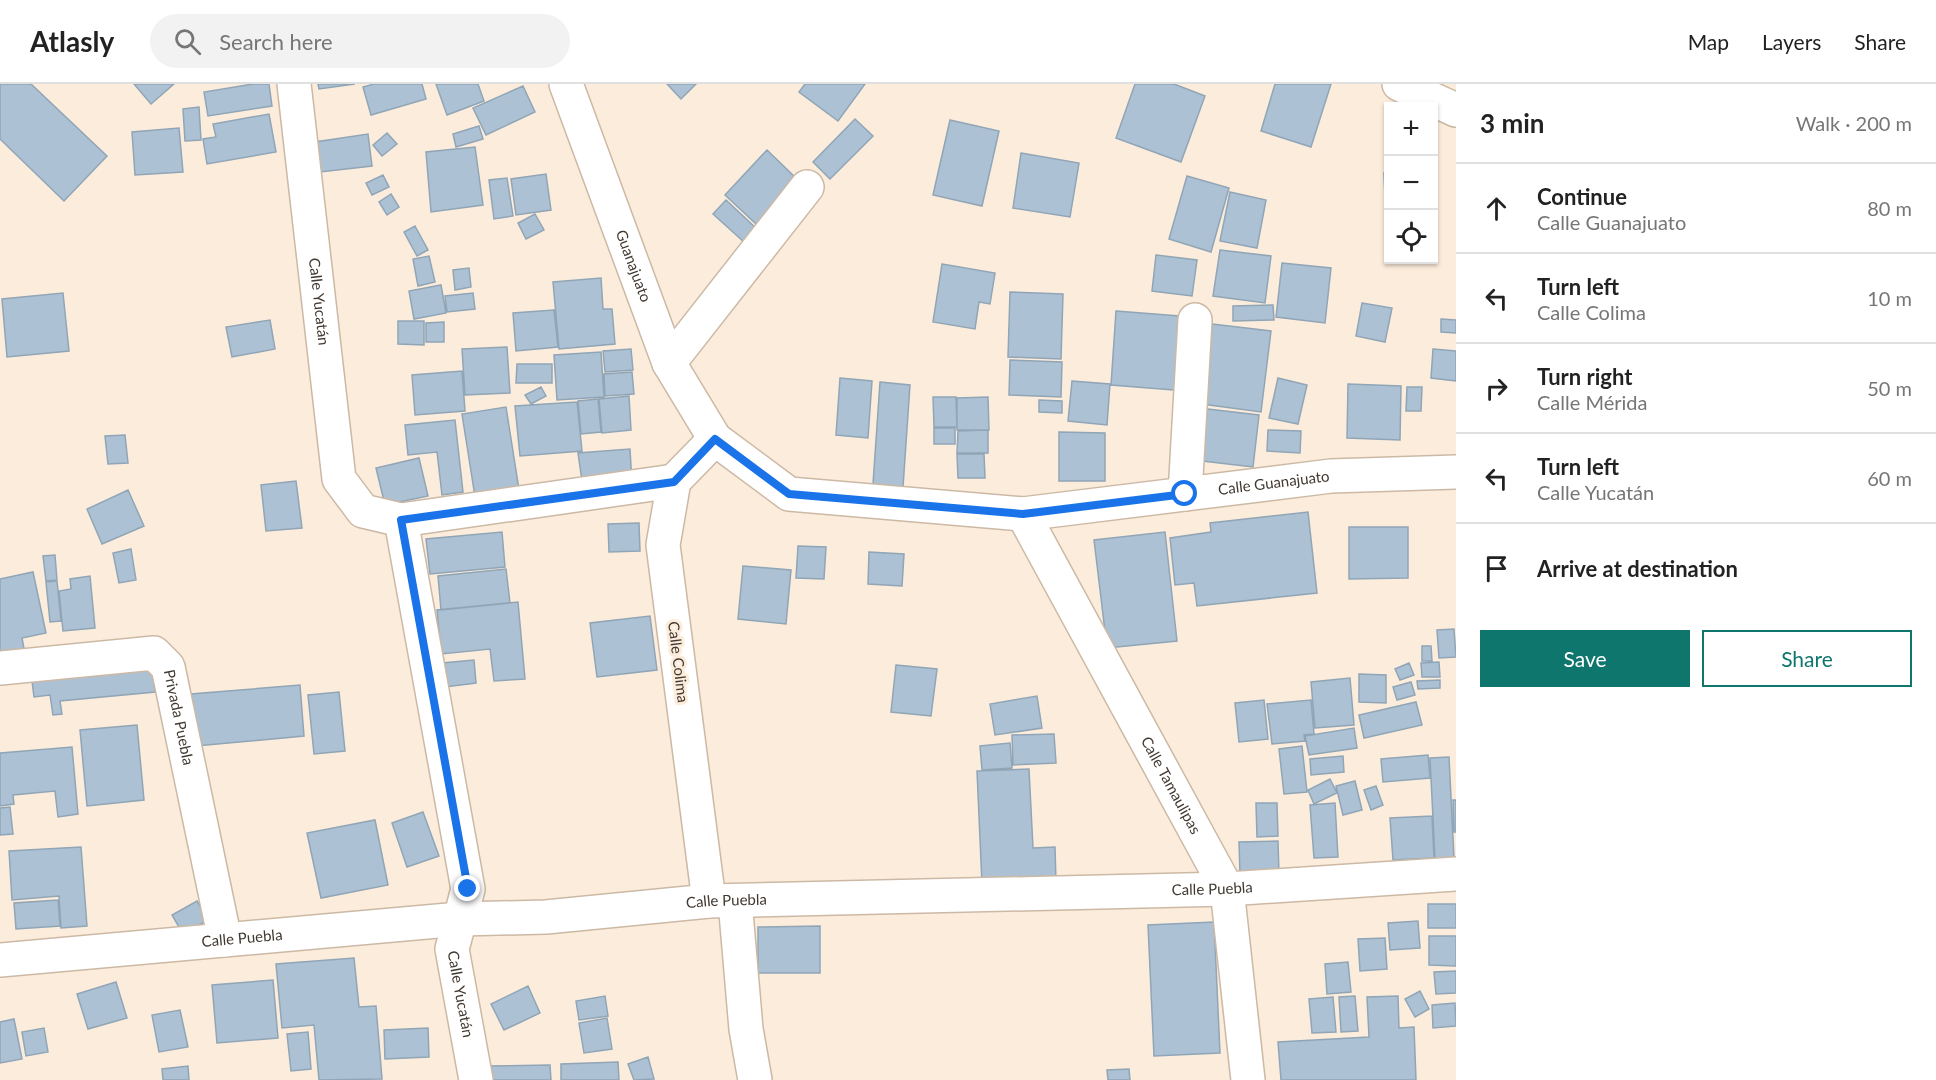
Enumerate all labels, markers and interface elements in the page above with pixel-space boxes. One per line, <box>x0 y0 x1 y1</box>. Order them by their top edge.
search box <box>150 14 570 68</box>
text: Atlasly <box>30 24 114 58</box>
icon: search <box>171 25 204 58</box>
text: Search here <box>219 28 333 55</box>
text: Map <box>1688 29 1729 54</box>
text: Layers <box>1762 29 1821 54</box>
text: Share <box>1854 29 1906 54</box>
map controls <box>1384 102 1438 264</box>
button: + <box>1384 102 1438 156</box>
text: 3 min <box>1480 107 1544 139</box>
text: Walk · 200 m <box>1796 111 1912 135</box>
button: − <box>1384 156 1438 210</box>
text: Continue <box>1537 183 1627 210</box>
icon: ahead <box>1480 192 1513 225</box>
text: 80 m <box>1867 196 1912 220</box>
button: locate <box>1384 210 1438 264</box>
text: Calle Guanajuato <box>1537 210 1686 234</box>
street label: Guanajuato <box>613 227 656 304</box>
street label: Calle Yucatán <box>306 257 334 346</box>
text: Turn left <box>1537 273 1619 300</box>
icon: left <box>1480 282 1513 315</box>
text: 10 m <box>1867 286 1912 310</box>
text: Calle Colima <box>1537 300 1646 324</box>
text: Turn right <box>1537 363 1632 390</box>
icon: right <box>1480 372 1513 405</box>
text: 50 m <box>1867 376 1912 400</box>
text: Calle Mérida <box>1537 390 1647 414</box>
text: Turn left <box>1537 453 1619 480</box>
icon: left <box>1480 462 1513 495</box>
street label: Calle Guanajuato <box>1217 466 1330 498</box>
text: 60 m <box>1867 466 1912 490</box>
route start <box>1171 480 1197 506</box>
text: Calle Yucatán <box>1537 480 1654 504</box>
icon: arrive <box>1480 552 1513 585</box>
text: Arrive at destination <box>1537 555 1738 582</box>
street label: Calle Colima <box>665 620 693 703</box>
button: Save <box>1480 630 1690 687</box>
button: Share <box>1702 630 1912 687</box>
street label: Privada Puebla <box>161 668 198 767</box>
street label: Calle Tamaulipas <box>1138 733 1205 837</box>
route end <box>454 875 480 901</box>
street label: Calle Puebla <box>1171 877 1253 898</box>
street label: Calle Puebla <box>685 890 767 911</box>
street label: Calle Puebla <box>201 925 283 950</box>
street label: Calle Yucatán <box>444 949 478 1039</box>

